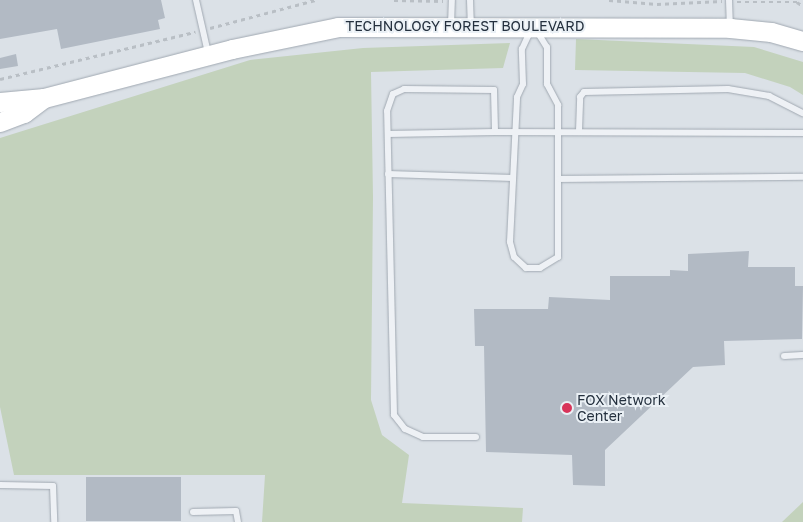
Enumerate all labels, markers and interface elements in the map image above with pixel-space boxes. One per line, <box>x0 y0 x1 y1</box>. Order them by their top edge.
street label: TECHNOLOGY FOREST BOULEVARD <box>345 18 585 34</box>
place label: FOX Network Center <box>577 392 666 424</box>
marker: FOX Network Center <box>561 402 573 414</box>

